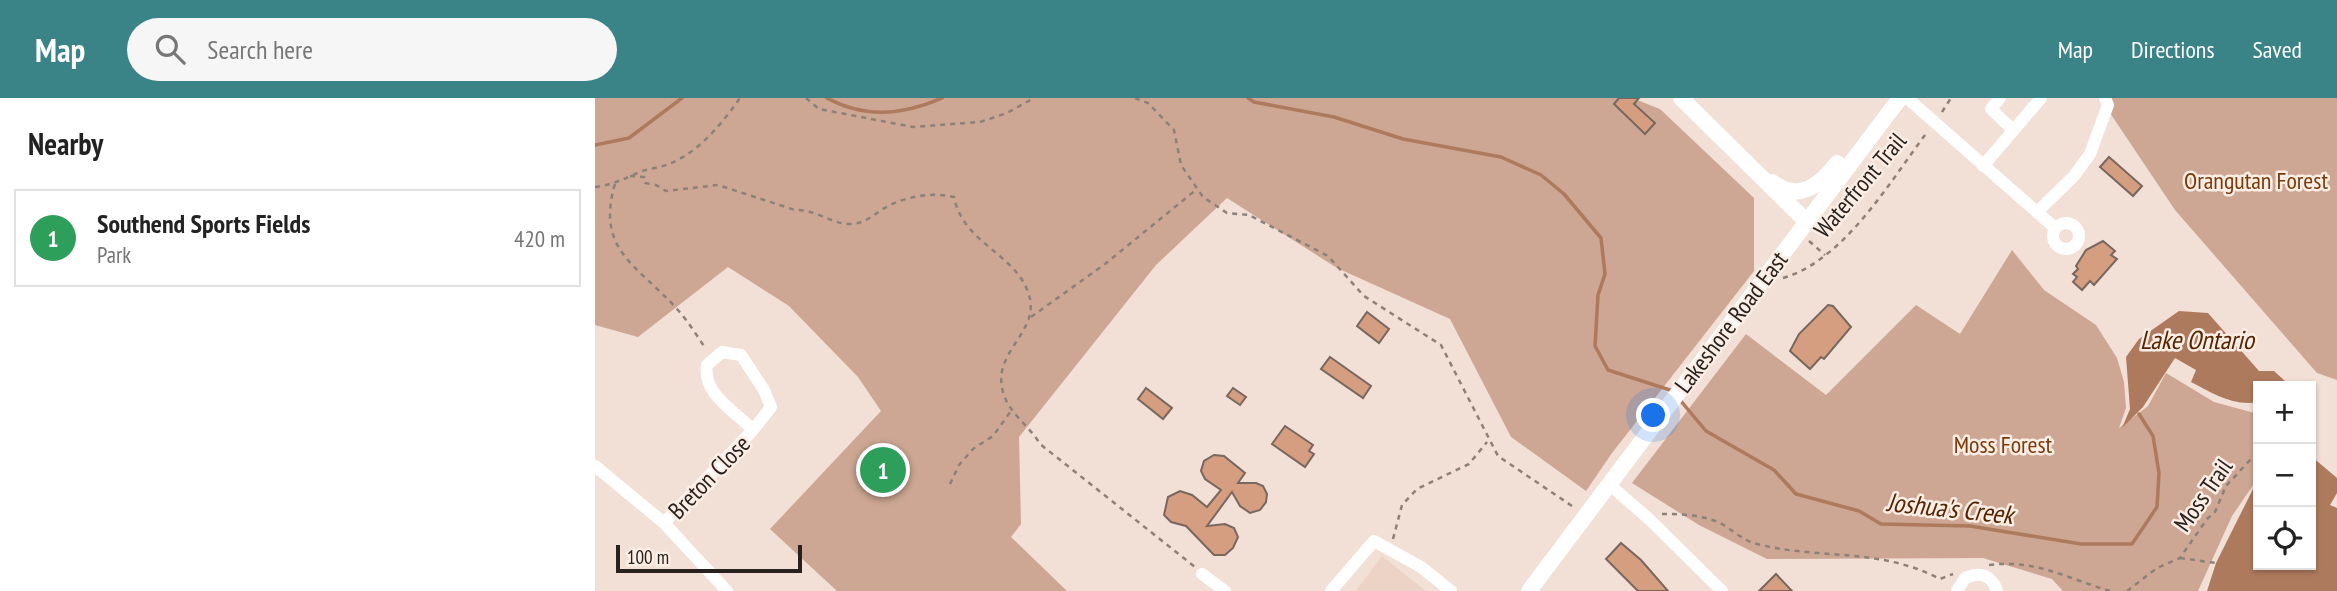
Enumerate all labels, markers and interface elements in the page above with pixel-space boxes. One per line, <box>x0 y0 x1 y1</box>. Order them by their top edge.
search box <box>127 18 617 81</box>
text: Map <box>35 28 85 71</box>
icon: search <box>151 30 189 68</box>
text: Search here <box>207 33 313 66</box>
text: Map <box>2058 34 2093 65</box>
text: Directions <box>2131 34 2215 65</box>
text: Saved <box>2253 34 2302 65</box>
text: Nearby <box>28 124 103 163</box>
street label: Waterfront Trail <box>1807 126 1913 244</box>
park label: Orangutan Forest <box>2184 165 2328 196</box>
text: Southend Sports Fields <box>97 207 310 240</box>
text: 1 <box>48 224 59 253</box>
text: 420 m <box>514 224 565 253</box>
text: Park <box>97 240 131 269</box>
street label: Lakeshore Road East <box>1668 245 1795 399</box>
water label: Lake Ontario <box>2140 323 2256 356</box>
map controls <box>2253 381 2316 570</box>
button: + <box>2253 381 2316 444</box>
your location <box>1636 398 1670 432</box>
street label: Breton Close <box>661 428 757 526</box>
park label: Moss Forest <box>1954 429 2053 460</box>
pin: 1 <box>860 444 906 496</box>
button: − <box>2253 444 2316 507</box>
street label: Moss Trail <box>2167 452 2239 537</box>
water label: Joshua's Creek <box>1884 485 2018 531</box>
button: locate <box>2253 507 2316 570</box>
scale bar <box>616 542 801 574</box>
text: 100 m <box>627 545 669 569</box>

